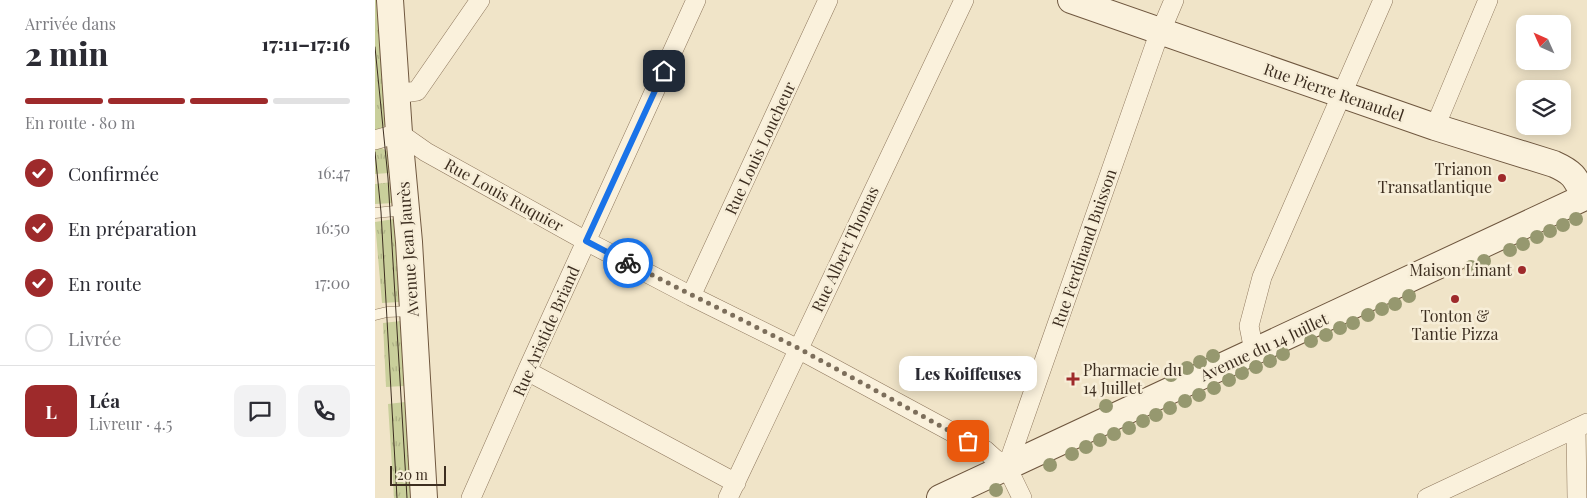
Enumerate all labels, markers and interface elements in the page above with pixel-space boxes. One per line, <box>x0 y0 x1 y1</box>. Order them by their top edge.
text: Arrivée dans <box>25 13 116 34</box>
north arrow <box>1516 15 1571 70</box>
map controls <box>1516 15 1571 135</box>
text: 17:11–17:16 <box>262 30 350 56</box>
text: 2 min <box>25 31 108 74</box>
pin <box>643 50 685 92</box>
icon: home <box>650 57 678 85</box>
street label: Rue Pierre Renaudel <box>1261 58 1408 126</box>
street label: Rue Louis Loucheur <box>720 78 800 218</box>
button: layers <box>1516 80 1571 135</box>
text: En route · 80 m <box>25 112 135 133</box>
street label: Rue Louis Ruquier <box>441 153 567 236</box>
place label: Trianon Transatlantique <box>1378 158 1492 197</box>
icon: check <box>25 159 53 187</box>
text: Confirmée <box>68 160 159 186</box>
text: 16:47 <box>317 162 350 183</box>
street label: Rue Ferdinand Buisson <box>1047 165 1121 330</box>
marker: Trianon Transatlantique <box>1496 172 1508 184</box>
street label: Avenue Jean Jaurès <box>392 181 423 318</box>
street label: Rue Albert Thomas <box>806 183 883 315</box>
icon: check <box>25 214 53 242</box>
text: En préparation <box>68 215 197 241</box>
text: 16:50 <box>315 217 350 238</box>
courier <box>603 238 653 288</box>
icon: bike <box>614 249 642 277</box>
place label: Maison Linant <box>1409 259 1512 280</box>
street label: Rue Aristide Briand <box>507 262 584 399</box>
marker: Maison Linant <box>1516 264 1528 276</box>
icon: check <box>25 269 53 297</box>
text: En route <box>68 270 142 296</box>
text: 17:00 <box>314 272 350 293</box>
marker: Tonton & Tantie Pizza <box>1449 293 1461 305</box>
place label: Tonton & Tantie Pizza <box>1412 305 1498 344</box>
street label: Avenue du 14 Juillet <box>1195 308 1331 386</box>
text: Livrée <box>68 325 121 351</box>
callout: Les Koiffeuses <box>899 356 1037 391</box>
place label: Pharmacie du 14 Juillet <box>1083 359 1182 398</box>
text: Les Koiffeuses <box>915 363 1021 384</box>
marker: Pharmacie du 14 Juillet <box>1067 373 1079 385</box>
button: chat <box>234 385 286 437</box>
button: phone <box>298 385 350 437</box>
text: Léa <box>89 387 120 413</box>
text: L <box>45 398 57 424</box>
text: Livreur · 4.5 <box>89 413 172 434</box>
pin <box>947 420 989 462</box>
icon: bag <box>954 427 982 455</box>
scale bar <box>390 463 446 486</box>
text: 20 m <box>397 465 428 484</box>

